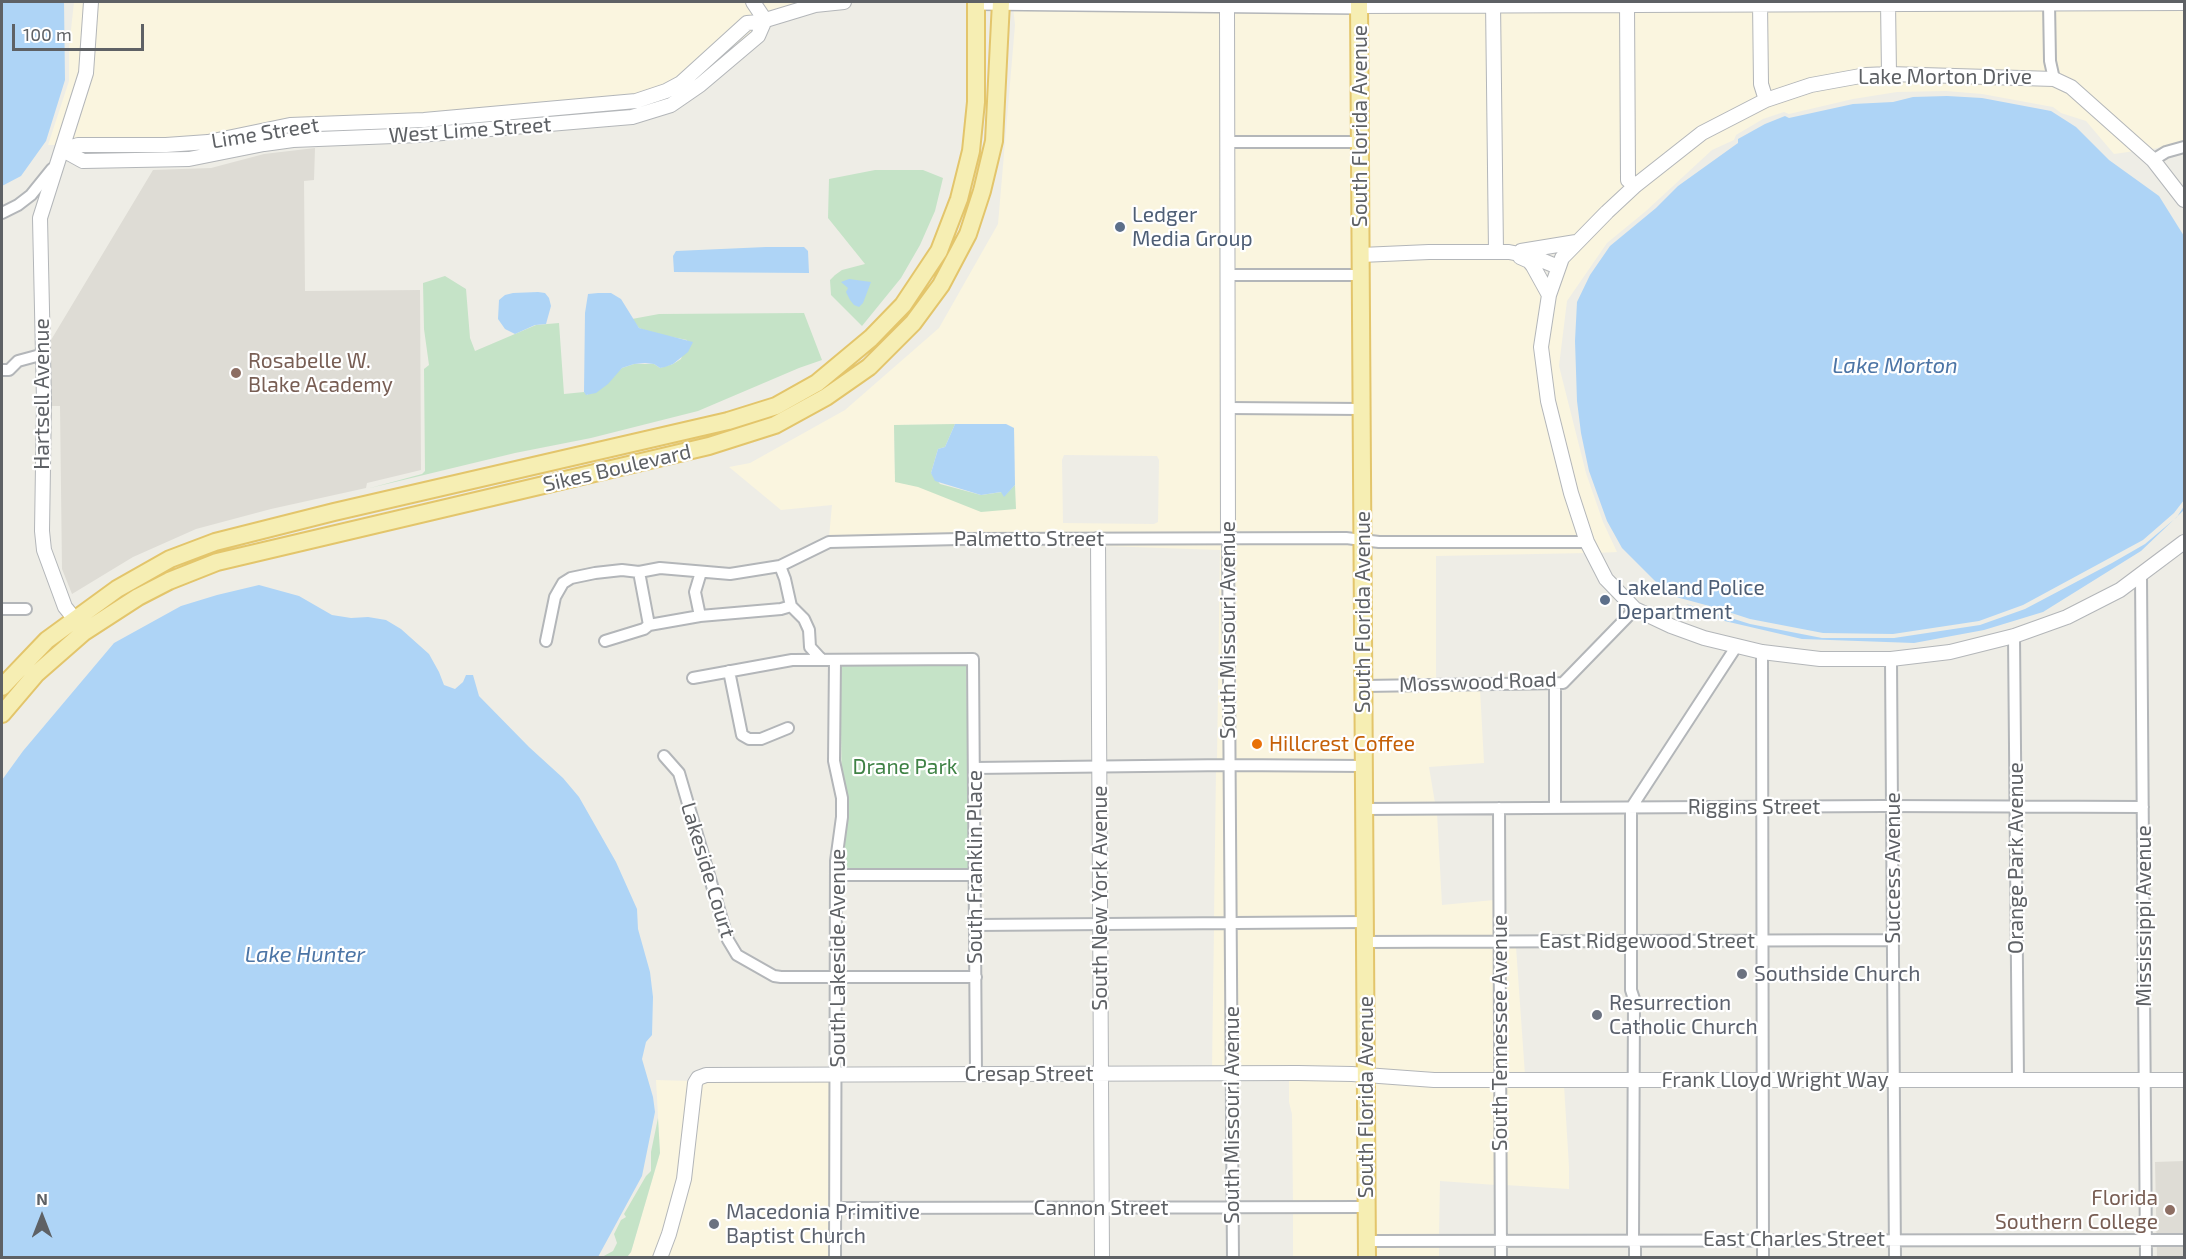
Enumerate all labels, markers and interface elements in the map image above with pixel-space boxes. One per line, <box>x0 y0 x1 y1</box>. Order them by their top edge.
scale bar <box>15 12 147 50</box>
text: 100 m <box>23 23 72 45</box>
street label: South Florida Avenue <box>1347 25 1373 227</box>
street label: Lake Morton Drive <box>1858 64 2032 90</box>
street label: Lime Street <box>209 112 321 154</box>
street label: West Lime Street <box>388 112 552 148</box>
place label: Ledger Media Group <box>1132 202 1253 252</box>
marker: Ledger Media Group <box>1113 220 1127 234</box>
street label: Hartsell Avenue <box>29 318 55 470</box>
place label: Rosabelle W. Blake Academy <box>248 348 393 398</box>
water label: Lake Morton <box>1832 353 1958 379</box>
marker: Rosabelle W. Blake Academy <box>229 366 243 380</box>
street label: Sikes Boulevard <box>541 439 693 497</box>
street label: South Florida Avenue <box>1350 511 1376 713</box>
street label: South Missouri Avenue <box>1215 521 1241 739</box>
street label: Palmetto Street <box>954 526 1104 552</box>
place label: Lakeland Police Department <box>1617 575 1765 625</box>
marker: Lakeland Police Department <box>1598 593 1612 607</box>
street label: Mosswood Road <box>1399 667 1557 697</box>
place label: Hillcrest Coffee <box>1269 731 1415 757</box>
marker: Hillcrest Coffee <box>1250 737 1264 751</box>
park label: Drane Park <box>853 754 957 780</box>
street label: Orange Park Avenue <box>2003 762 2029 954</box>
street label: South Franklin Place <box>962 770 988 964</box>
street label: South New York Avenue <box>1087 785 1113 1011</box>
street label: Success Avenue <box>1880 792 1906 944</box>
street label: Riggins Street <box>1688 794 1820 820</box>
street label: Lakeside Court <box>675 799 741 941</box>
street label: Mississippi Avenue <box>2131 825 2157 1007</box>
street label: South Lakeside Avenue <box>825 849 851 1067</box>
street label: South Tennessee Avenue <box>1487 915 1513 1151</box>
street label: East Ridgewood Street <box>1539 928 1755 954</box>
water label: Lake Hunter <box>245 942 365 968</box>
place label: Southside Church <box>1754 961 1921 987</box>
marker: Southside Church <box>1735 967 1749 981</box>
place label: Resurrection Catholic Church <box>1609 990 1758 1040</box>
street label: South Florida Avenue <box>1353 996 1379 1198</box>
street label: South Missouri Avenue <box>1219 1006 1245 1224</box>
marker: Resurrection Catholic Church <box>1590 1008 1604 1022</box>
street label: Cresap Street <box>965 1061 1093 1087</box>
street label: Frank Lloyd Wright Way <box>1661 1067 1889 1093</box>
place label: Florida Southern College <box>1995 1185 2158 1235</box>
north arrow <box>12 1187 72 1247</box>
text: N <box>36 1189 48 1208</box>
street label: Cannon Street <box>1033 1195 1169 1221</box>
place label: Macedonia Primitive Baptist Church <box>726 1199 920 1249</box>
marker: Florida Southern College <box>2163 1203 2177 1217</box>
marker: Macedonia Primitive Baptist Church <box>707 1217 721 1231</box>
street label: East Charles Street <box>1703 1226 1885 1252</box>

